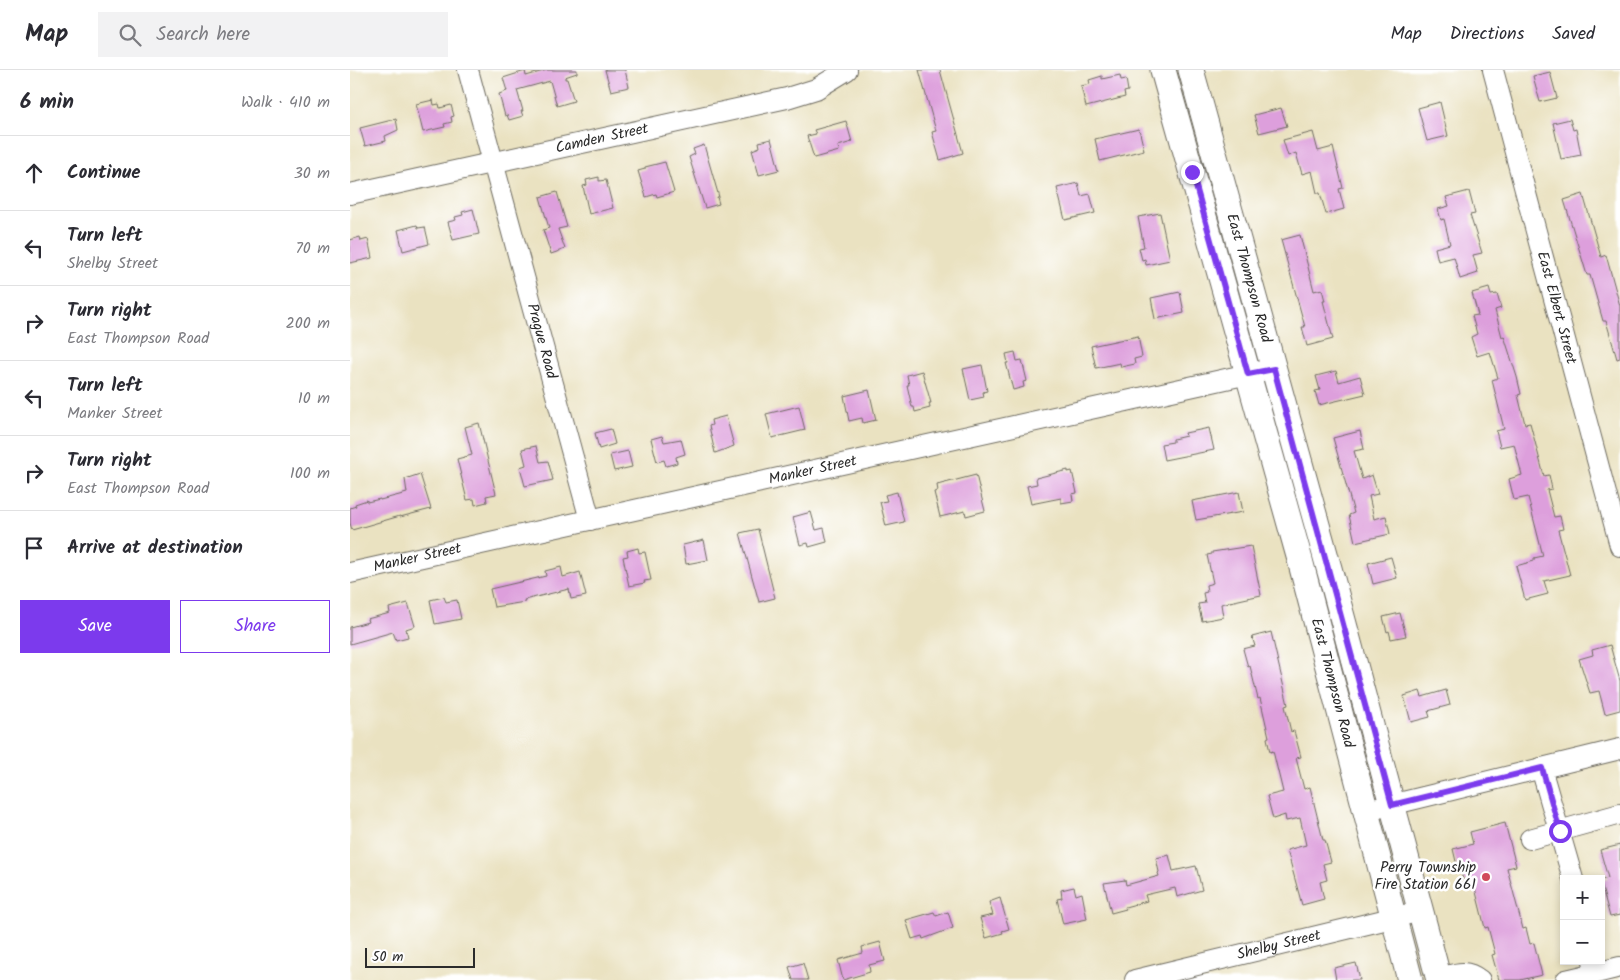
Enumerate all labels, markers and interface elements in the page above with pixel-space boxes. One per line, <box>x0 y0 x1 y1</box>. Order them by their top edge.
search box <box>98 12 448 57</box>
text: Map <box>25 15 68 54</box>
text: Search here <box>156 20 250 50</box>
text: Map <box>1390 20 1422 49</box>
text: Directions <box>1450 20 1524 49</box>
text: Saved <box>1552 20 1595 49</box>
icon: search <box>116 21 144 49</box>
text: 6 min <box>20 86 74 119</box>
text: Walk · 410 m <box>241 90 330 115</box>
street label: Camden Street <box>553 117 651 160</box>
text: Continue <box>67 158 140 188</box>
icon: ahead <box>20 159 48 187</box>
text: 30 m <box>294 161 330 186</box>
route end <box>1181 161 1204 184</box>
street label: East Thompson Road <box>1219 211 1278 346</box>
text: Turn left <box>67 221 142 251</box>
icon: left <box>20 234 48 262</box>
text: 70 m <box>295 236 330 261</box>
street label: East Elbert Street <box>1530 249 1583 367</box>
text: Shelby Street <box>67 251 158 276</box>
text: Turn right <box>67 296 152 326</box>
street label: Prague Road <box>520 301 563 382</box>
icon: right <box>20 309 48 337</box>
text: 200 m <box>286 311 330 336</box>
text: East Thompson Road <box>67 326 209 351</box>
text: Turn left <box>67 371 142 401</box>
icon: left <box>20 384 48 412</box>
text: 10 m <box>298 386 330 411</box>
text: Manker Street <box>67 401 163 426</box>
text: Turn right <box>67 446 152 476</box>
street label: Manker Street <box>766 449 859 492</box>
icon: right <box>20 459 48 487</box>
text: 100 m <box>290 461 330 486</box>
text: East Thompson Road <box>67 476 209 501</box>
text: Arrive at destination <box>67 533 243 563</box>
icon: arrive <box>20 534 48 562</box>
street label: Manker Street <box>371 537 464 580</box>
button: Save <box>20 600 170 653</box>
button: Share <box>180 600 330 653</box>
street label: East Thompson Road <box>1304 616 1361 751</box>
route start <box>1549 820 1572 843</box>
place label: Perry Township Fire Station 661 <box>1374 856 1476 897</box>
marker: Perry Township Fire Station 661 <box>1480 871 1492 883</box>
map controls <box>1560 875 1605 965</box>
button: + <box>1560 875 1605 920</box>
button: − <box>1560 920 1605 965</box>
street label: Shelby Street <box>1234 924 1323 967</box>
scale bar <box>365 945 475 968</box>
text: 50 m <box>372 946 403 968</box>

